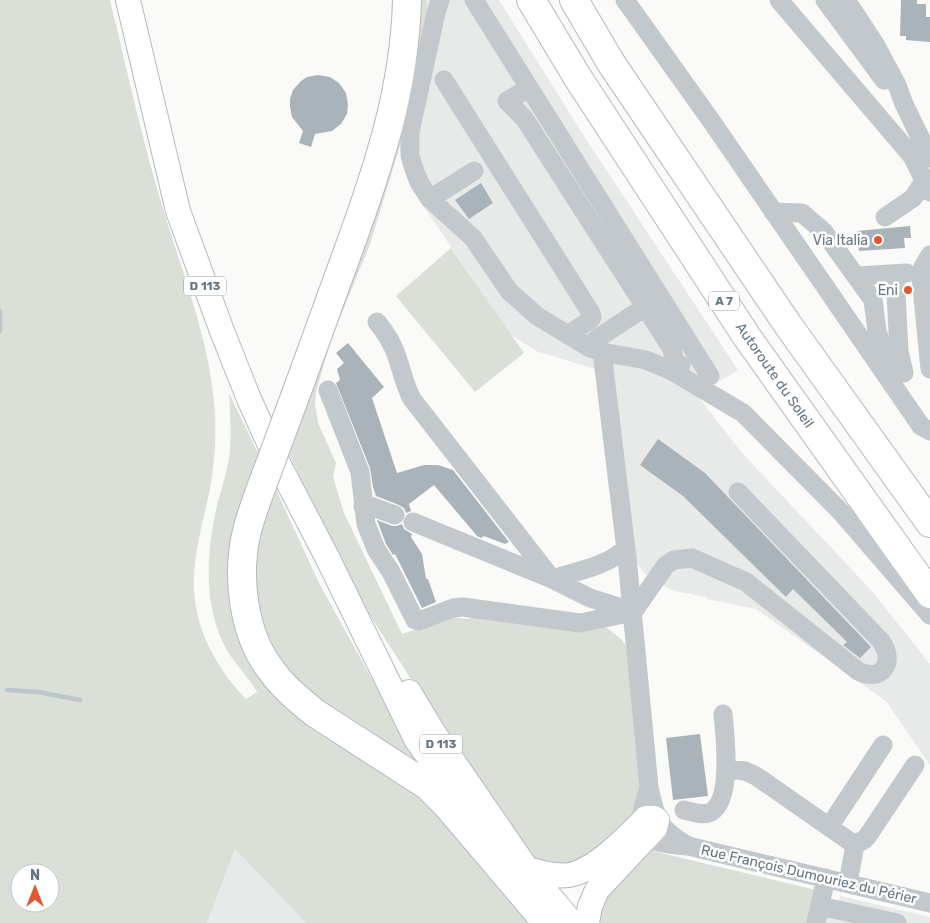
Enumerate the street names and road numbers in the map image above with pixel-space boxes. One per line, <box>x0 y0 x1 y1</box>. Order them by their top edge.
road number: D 113 <box>184 276 226 296</box>
road number: A 7 <box>709 292 739 310</box>
street label: Autoroute du Soleil <box>732 319 817 431</box>
road number: D 113 <box>420 734 462 754</box>
street label: Rue François Dumouriez du Périer <box>699 841 919 908</box>

